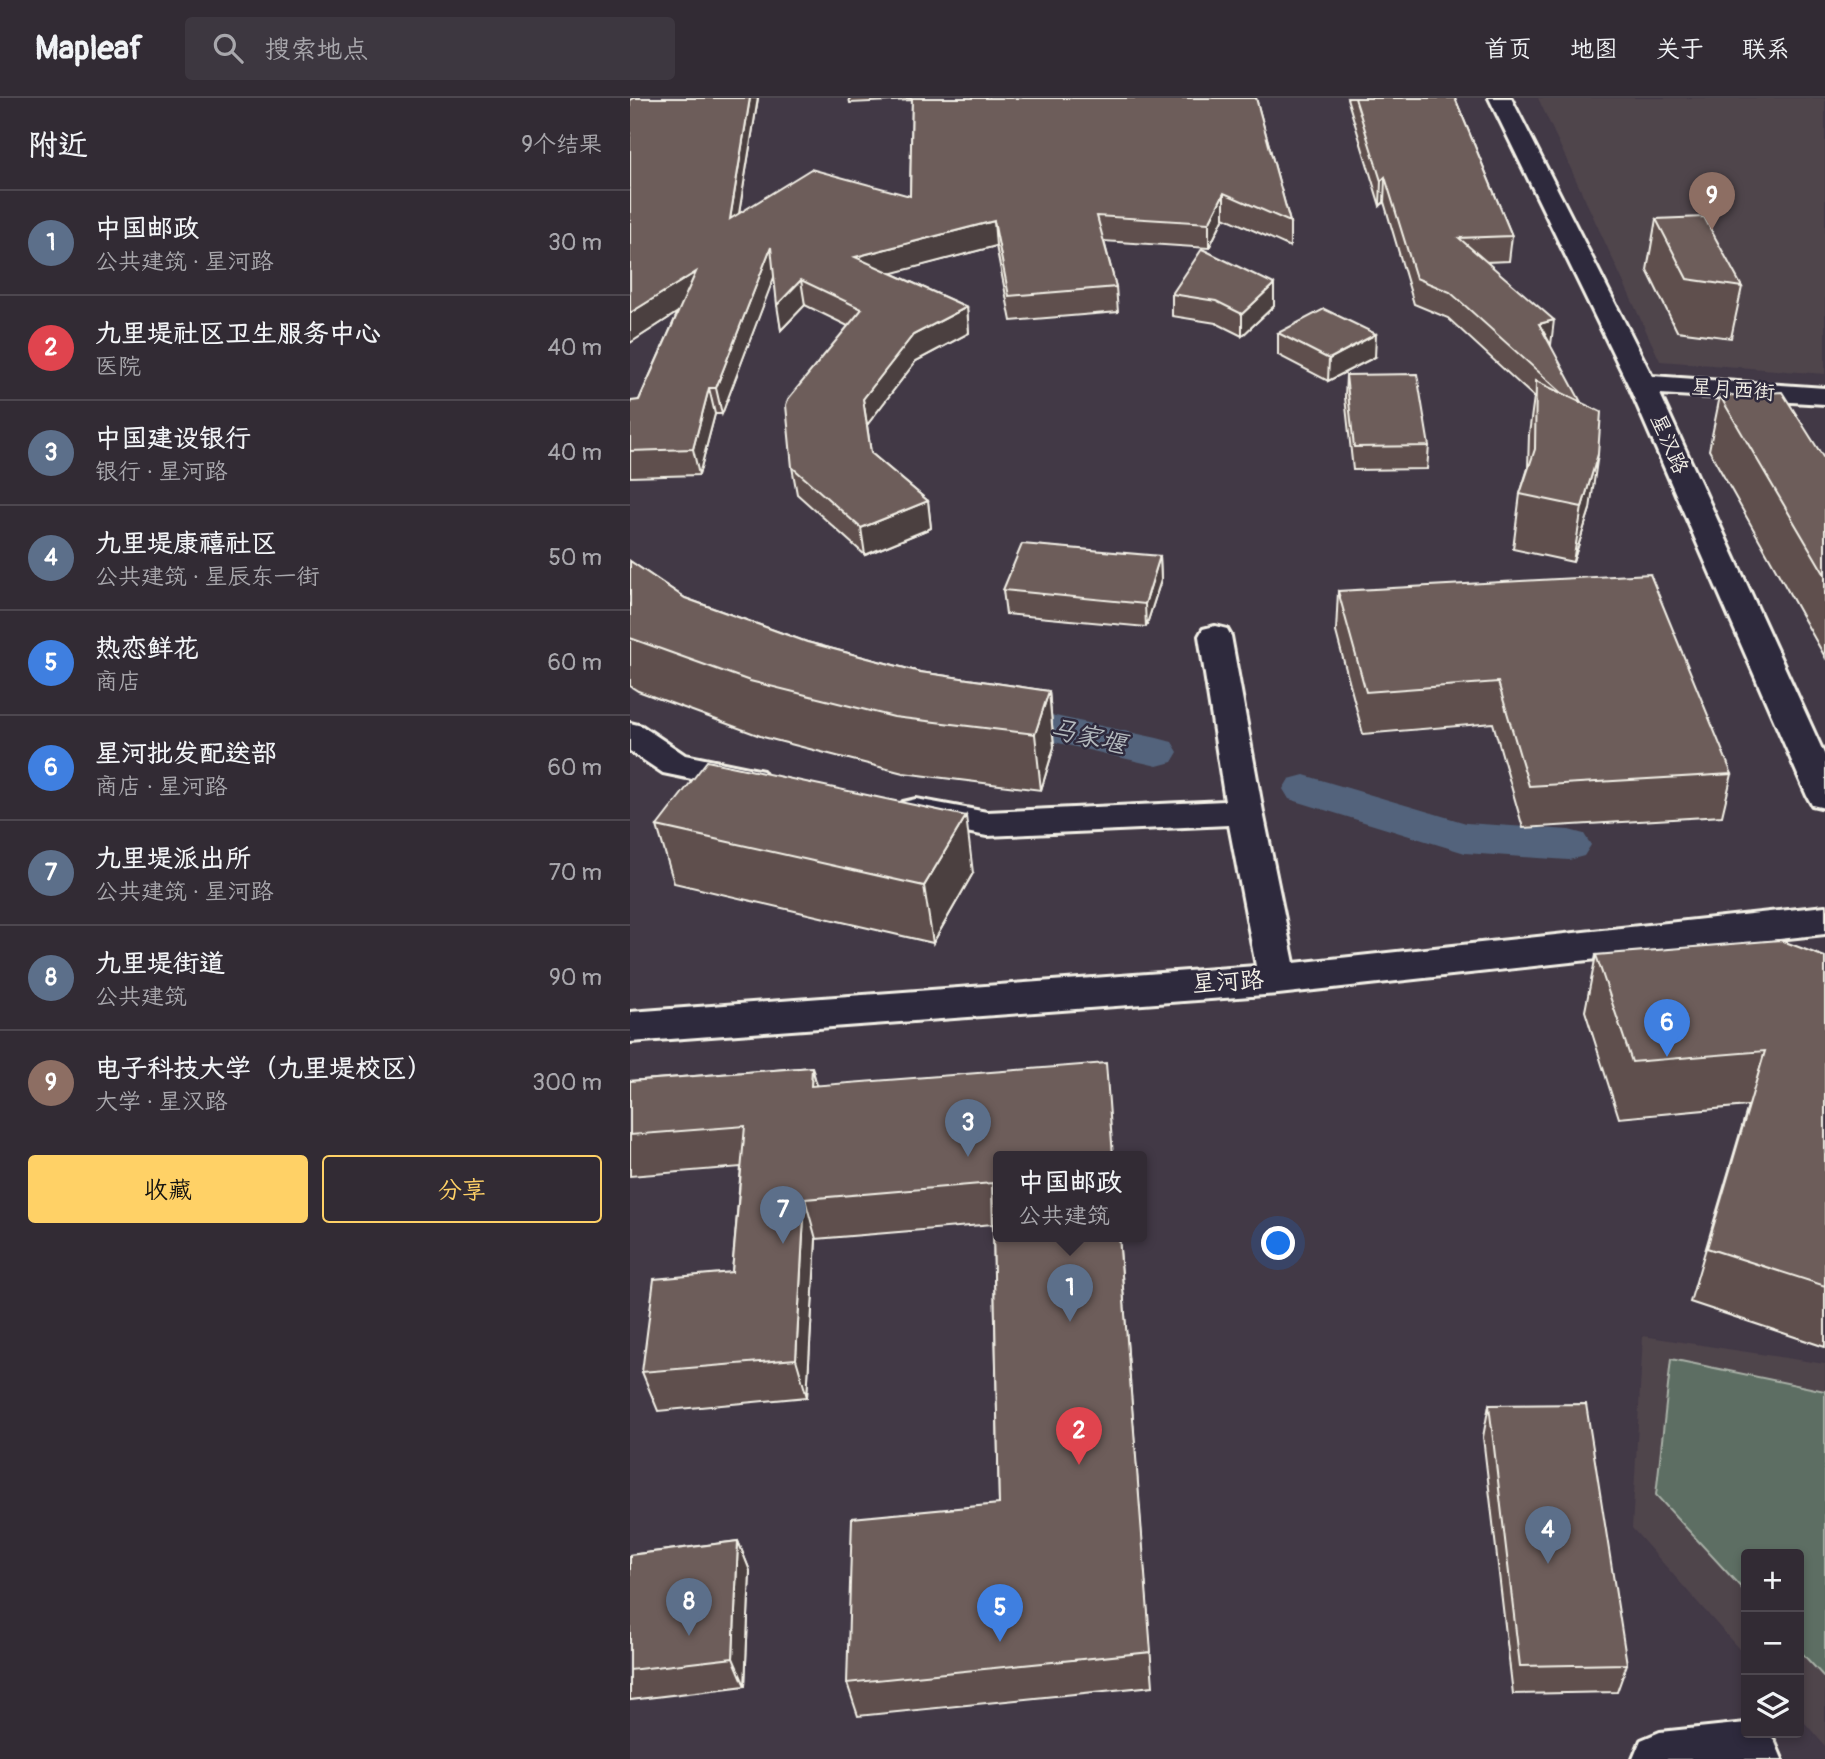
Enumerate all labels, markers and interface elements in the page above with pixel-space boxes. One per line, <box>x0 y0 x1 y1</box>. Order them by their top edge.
search box <box>185 17 675 80</box>
text: Mapleaf <box>35 28 143 69</box>
icon: search <box>209 29 247 67</box>
text: 搜索地点 <box>265 34 369 66</box>
text: 首页 <box>1484 35 1532 64</box>
text: 地图 <box>1570 35 1618 64</box>
text: 关于 <box>1656 35 1704 64</box>
text: 联系 <box>1742 35 1790 64</box>
text: 附近 <box>28 127 88 164</box>
text: 9个结果 <box>521 130 602 159</box>
pin: 9 <box>1689 172 1735 230</box>
text: 中国邮政 <box>95 213 199 245</box>
text: 1 <box>47 228 56 257</box>
text: 30 m <box>548 228 602 257</box>
text: 公共建筑 · 星河路 <box>95 247 273 276</box>
text: 九里堤社区卫生服务中心 <box>95 318 381 350</box>
text: 2 <box>45 333 57 362</box>
text: 40 m <box>548 333 602 362</box>
text: 医院 <box>95 352 141 381</box>
street label: 星月西街 <box>1690 374 1776 406</box>
street label: 星汉路 <box>1644 410 1694 478</box>
text: 中国建设银行 <box>95 423 251 455</box>
text: 3 <box>45 438 57 467</box>
text: 40 m <box>548 438 602 467</box>
text: 银行 · 星河路 <box>95 457 227 486</box>
text: 九里堤康禧社区 <box>95 528 277 560</box>
text: 4 <box>44 543 58 572</box>
text: 50 m <box>548 543 602 572</box>
text: 公共建筑 · 星辰东一街 <box>95 562 319 591</box>
text: 热恋鲜花 <box>95 633 199 665</box>
text: 5 <box>45 648 57 677</box>
text: 60 m <box>547 648 602 677</box>
text: 商店 <box>95 667 141 696</box>
water label: 马家堰 <box>1046 713 1133 762</box>
text: 星河批发配送部 <box>95 738 277 770</box>
text: 6 <box>44 753 58 782</box>
text: 60 m <box>547 753 602 782</box>
text: 商店 · 星河路 <box>95 772 227 801</box>
text: 九里堤派出所 <box>95 843 251 875</box>
text: 7 <box>45 858 57 887</box>
text: 70 m <box>549 858 602 887</box>
text: 公共建筑 · 星河路 <box>95 877 273 906</box>
text: 九里堤街道 <box>95 948 225 980</box>
text: 8 <box>45 963 57 992</box>
text: 90 m <box>549 963 602 992</box>
street label: 星河路 <box>1191 965 1265 999</box>
text: 公共建筑 <box>95 982 187 1011</box>
pin: 6 <box>1644 999 1690 1057</box>
text: 电子科技大学（九里堤校区） <box>95 1053 433 1085</box>
text: 9 <box>45 1068 57 1097</box>
text: 300 m <box>532 1068 602 1097</box>
text: 大学 · 星汉路 <box>95 1087 227 1116</box>
pin: 3 <box>945 1099 991 1157</box>
popup <box>993 1151 1147 1242</box>
button: 收藏 <box>28 1155 308 1223</box>
button: 分享 <box>322 1155 602 1223</box>
text: 中国邮政 <box>1018 1167 1122 1199</box>
pin: 7 <box>760 1186 806 1244</box>
text: 公共建筑 <box>1018 1201 1110 1230</box>
your location <box>1261 1226 1295 1260</box>
pin: 1 <box>1047 1264 1093 1322</box>
pin: 2 <box>1056 1407 1102 1465</box>
pin: 4 <box>1525 1506 1571 1564</box>
map controls <box>1741 1549 1804 1738</box>
button: + <box>1741 1549 1804 1612</box>
pin: 8 <box>666 1578 712 1636</box>
pin: 5 <box>977 1584 1023 1642</box>
button: − <box>1741 1612 1804 1675</box>
button: layers <box>1741 1675 1804 1738</box>

